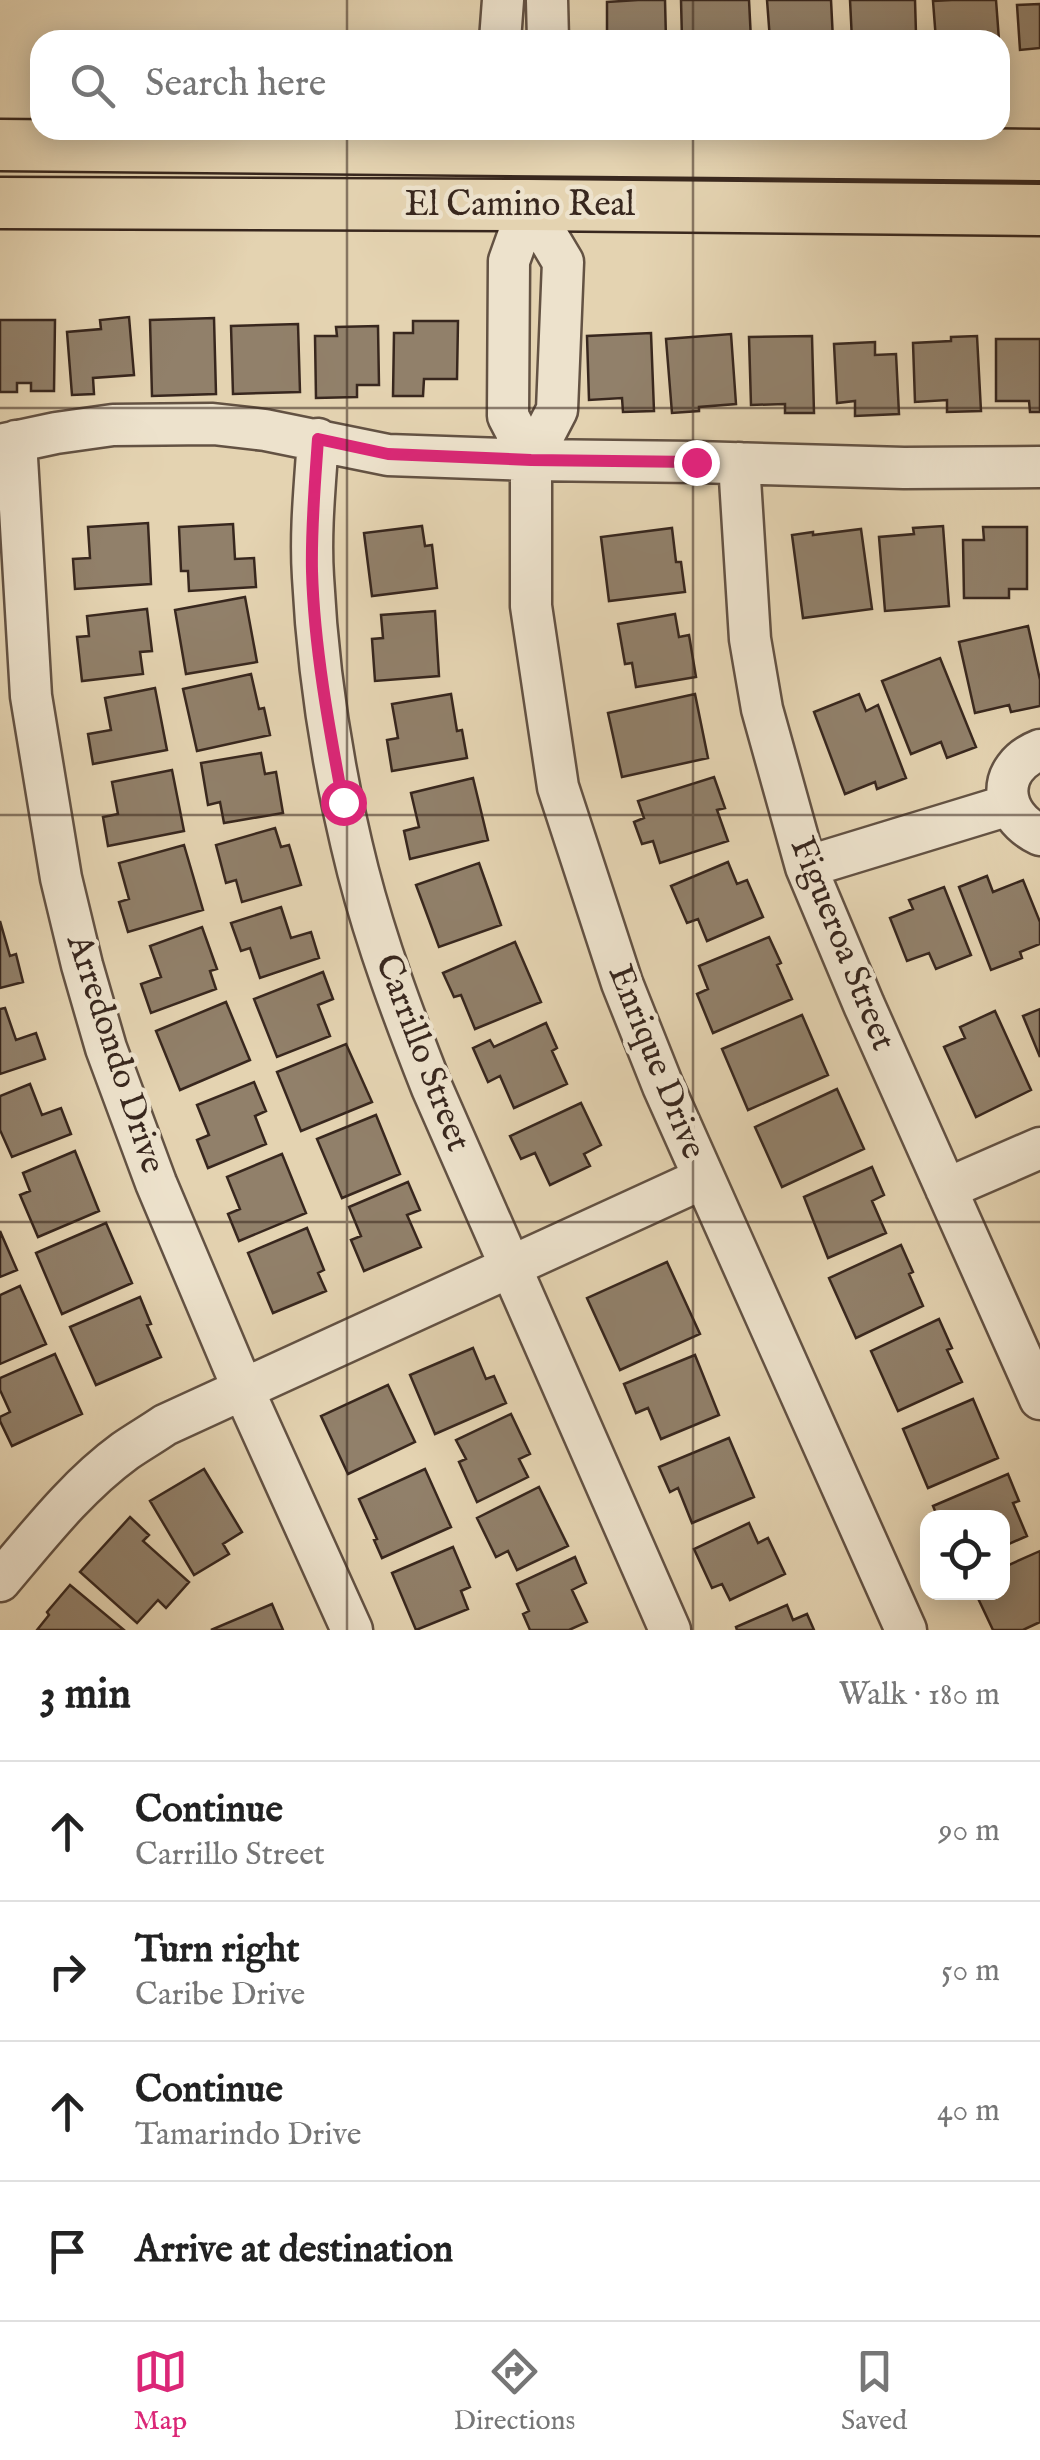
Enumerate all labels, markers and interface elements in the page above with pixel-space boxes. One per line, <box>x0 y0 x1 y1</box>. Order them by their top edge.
search box <box>30 30 1010 140</box>
icon: search <box>65 58 120 113</box>
text: Search here <box>145 61 326 109</box>
street label: El Camino Real <box>405 183 636 228</box>
route end <box>674 440 720 486</box>
route start <box>321 780 367 826</box>
street label: Figueroa Street <box>779 831 905 1057</box>
street label: Arredondo Drive <box>55 928 175 1179</box>
street label: Carrillo Street <box>364 948 480 1158</box>
street label: Enrique Drive <box>597 958 715 1166</box>
map controls <box>920 1510 1010 1600</box>
button: locate <box>920 1510 1010 1600</box>
text: 3 min <box>40 1669 131 1722</box>
text: Walk · 180 m <box>839 1675 1000 1716</box>
text: Continue <box>135 1787 283 1835</box>
icon: ahead <box>40 1804 95 1859</box>
text: 90 m <box>939 1811 1000 1852</box>
text: Carrillo Street <box>135 1835 325 1876</box>
text: Turn right <box>135 1927 299 1975</box>
icon: right <box>40 1944 95 1999</box>
text: 50 m <box>941 1951 1000 1992</box>
text: Caribe Drive <box>135 1975 305 2016</box>
text: Continue <box>135 2067 283 2115</box>
icon: ahead <box>40 2084 95 2139</box>
text: 40 m <box>937 2091 1000 2132</box>
text: Tamarindo Drive <box>135 2115 361 2156</box>
icon: arrive <box>40 2224 95 2279</box>
text: Arrive at destination <box>135 2227 453 2275</box>
tab: Map <box>133 2344 188 2439</box>
tab: Directions <box>453 2344 575 2439</box>
tab: Saved <box>841 2344 907 2439</box>

